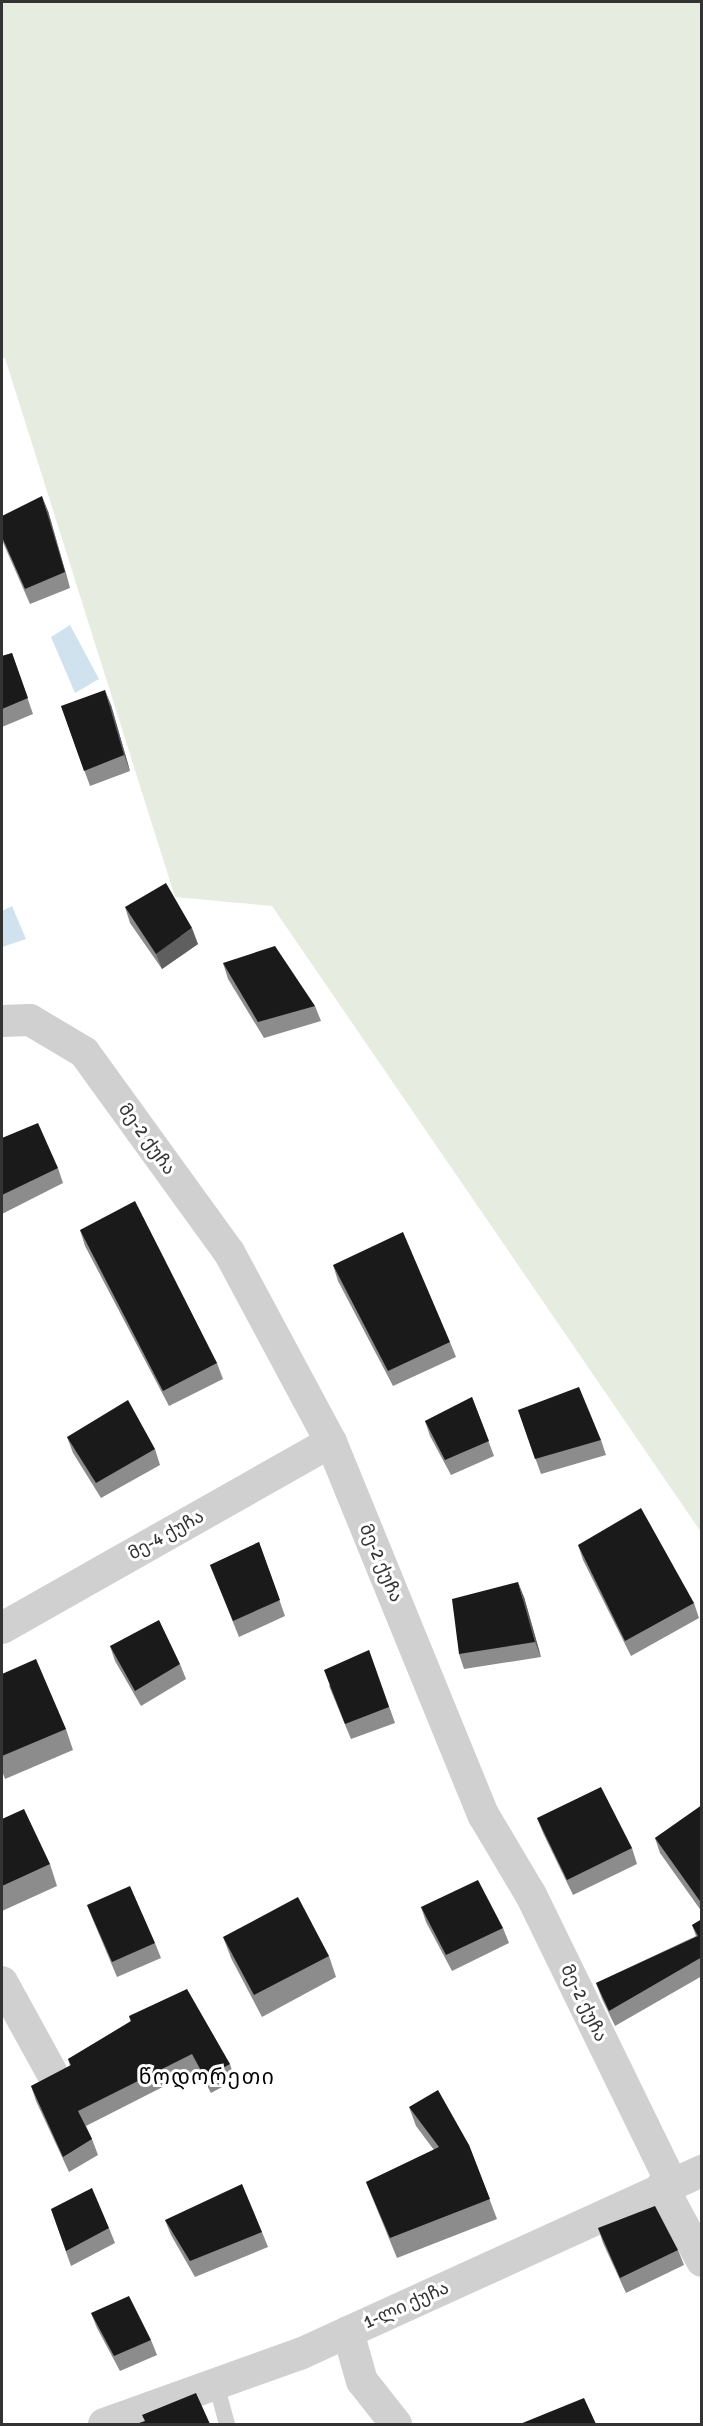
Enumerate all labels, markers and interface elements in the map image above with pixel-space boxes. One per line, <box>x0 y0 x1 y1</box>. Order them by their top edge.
street label: მე-2 ქუჩა <box>114 1099 180 1179</box>
street label: მე-4 ქუჩა <box>124 1505 208 1565</box>
street label: მე-2 ქუჩა <box>355 1521 407 1605</box>
street label: მე-2 ქუჩა <box>556 1961 612 2045</box>
district label: წოდორეთი <box>139 2064 275 2090</box>
street label: 1-ლი ქუჩა <box>360 2277 452 2333</box>

